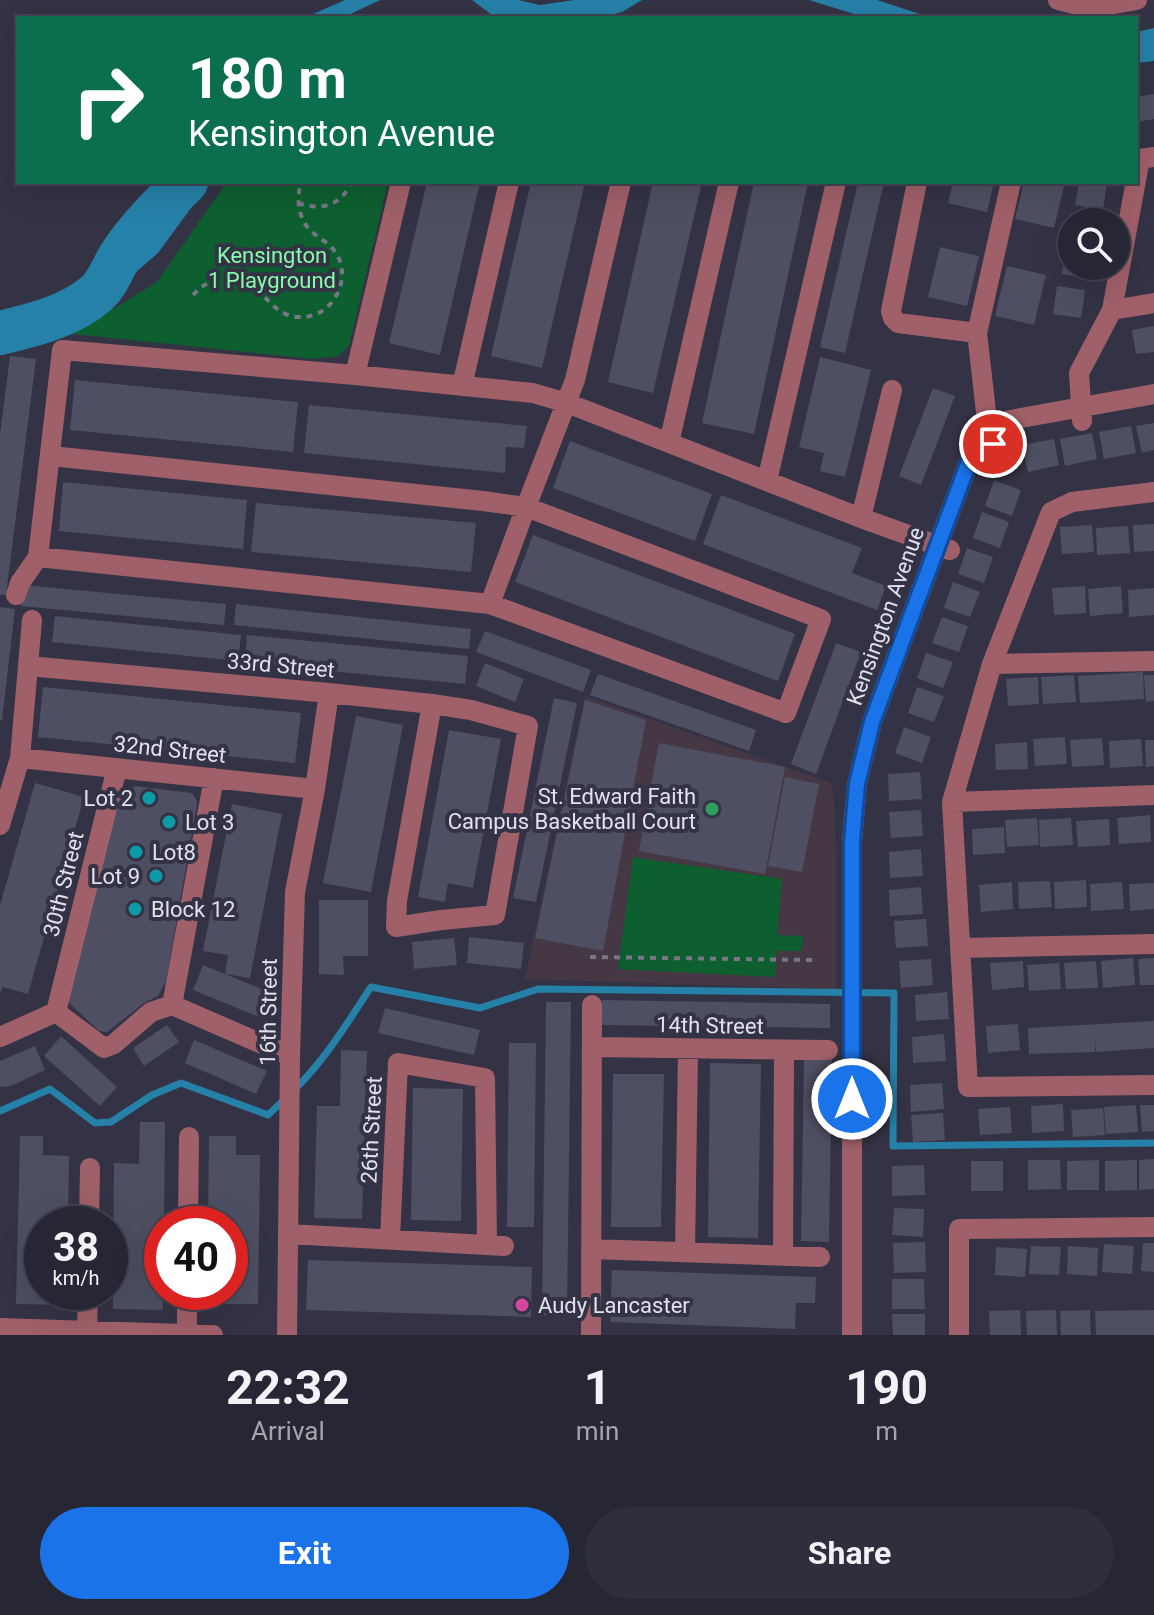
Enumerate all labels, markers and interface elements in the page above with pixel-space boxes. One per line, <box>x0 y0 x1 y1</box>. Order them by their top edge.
text: 180 m <box>188 46 347 112</box>
icon: right <box>56 48 160 152</box>
text: Kensington Avenue <box>188 113 495 155</box>
map controls <box>1058 208 1130 280</box>
button: search <box>1058 208 1130 280</box>
park label: Kensington 1 Playground <box>208 243 336 293</box>
pin <box>959 410 1027 478</box>
icon: arrive <box>971 422 1015 466</box>
street label: Kensington Avenue <box>842 524 929 709</box>
street label: 33rd Street <box>226 648 336 683</box>
street label: 32nd Street <box>113 731 227 768</box>
place label: St. Edward Faith Campus Basketball Court <box>448 784 696 834</box>
place label: Lot 2 <box>84 786 133 811</box>
marker: Lot 2 <box>140 789 158 807</box>
marker: St. Edward Faith Campus Basketball Court <box>703 800 721 818</box>
place label: Lot 3 <box>185 810 234 835</box>
marker: Lot 3 <box>160 813 178 831</box>
street label: 30th Street <box>38 829 89 939</box>
place label: Lot8 <box>152 840 196 865</box>
marker: Lot8 <box>127 843 145 861</box>
place label: Lot 9 <box>91 864 140 889</box>
marker: Lot 9 <box>147 867 165 885</box>
place label: Block 12 <box>151 897 235 922</box>
marker: Block 12 <box>126 900 144 918</box>
street label: 16th Street <box>255 958 282 1066</box>
street label: 14th Street <box>656 1012 764 1039</box>
position arrow <box>810 1057 894 1141</box>
street label: 26th Street <box>356 1076 387 1184</box>
speed limit sign: 40 <box>144 1206 248 1310</box>
text: 38 <box>53 1224 99 1271</box>
text: km/h <box>53 1266 99 1290</box>
place label: Audy Lancaster <box>538 1293 690 1318</box>
marker: Audy Lancaster <box>513 1296 531 1314</box>
text: 22:32 <box>226 1359 350 1416</box>
text: 1 <box>584 1359 611 1416</box>
text: 190 <box>845 1359 928 1416</box>
text: Arrival <box>251 1416 325 1446</box>
text: min <box>576 1416 619 1446</box>
text: m <box>875 1416 898 1446</box>
button: Exit <box>40 1507 569 1599</box>
button: Share <box>585 1507 1114 1599</box>

